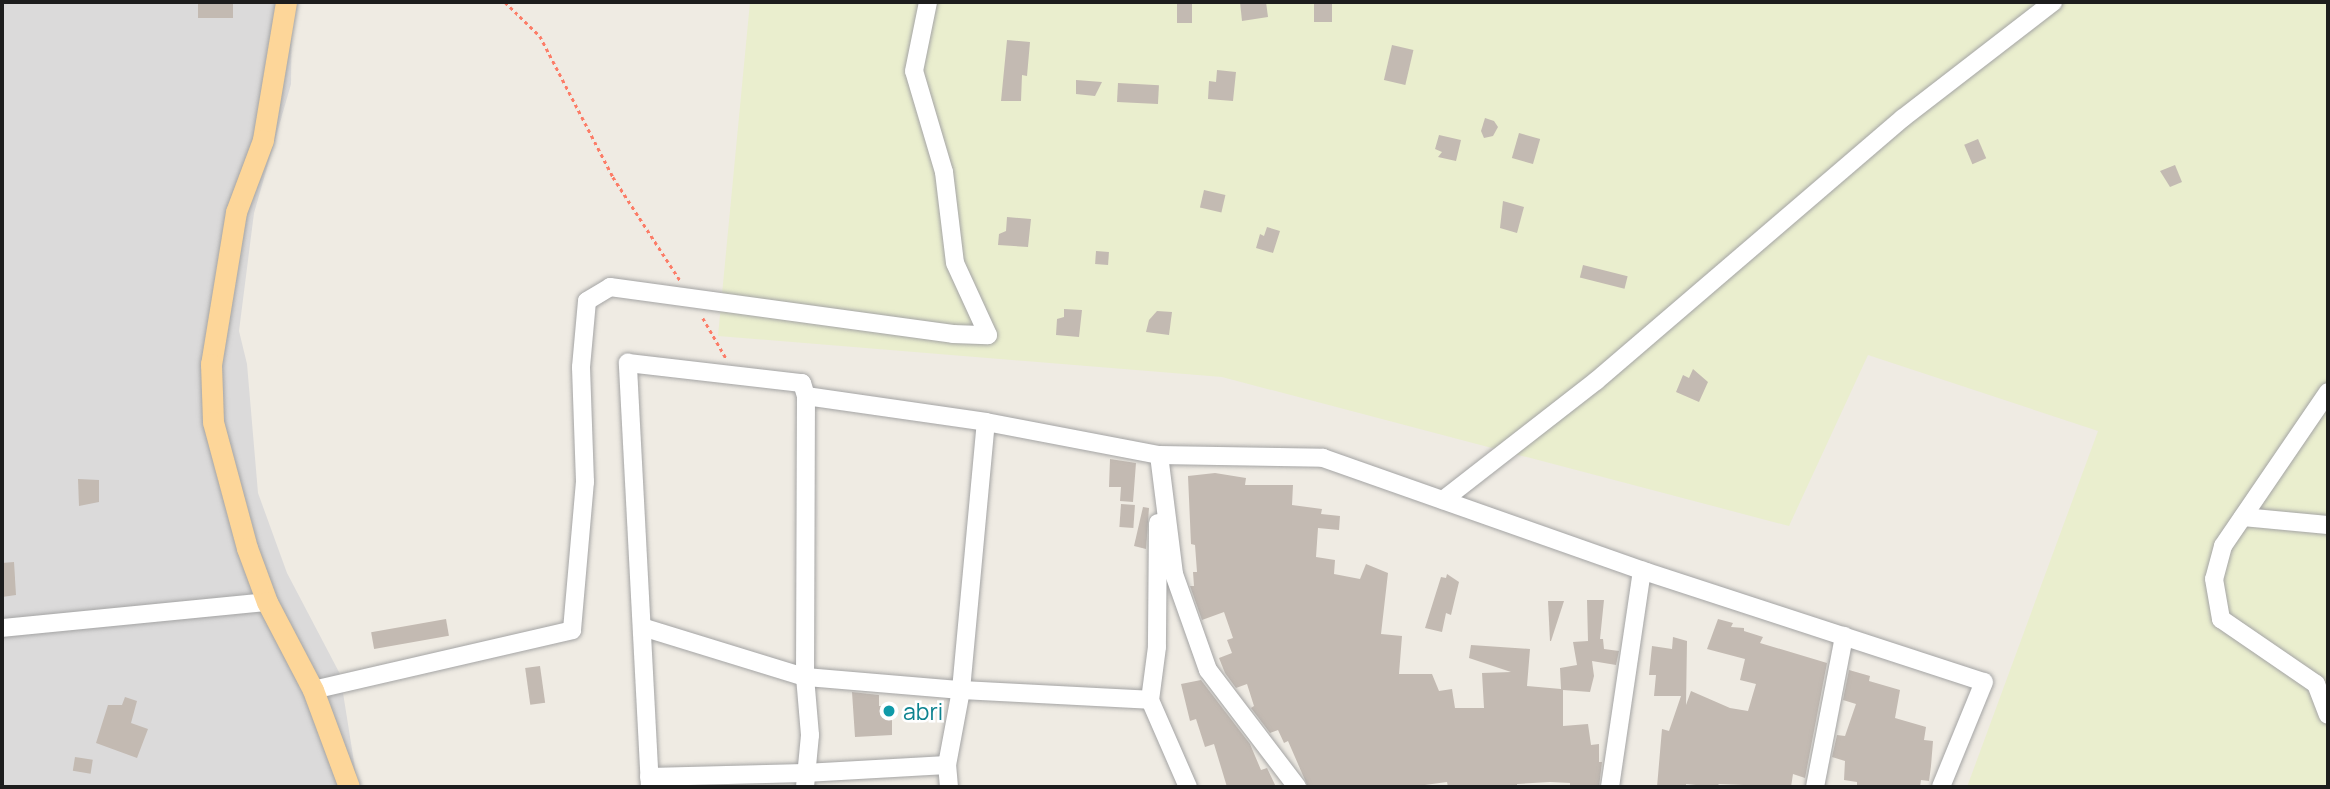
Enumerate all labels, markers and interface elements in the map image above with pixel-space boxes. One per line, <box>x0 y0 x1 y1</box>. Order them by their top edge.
place label: abri <box>903 697 943 725</box>
marker: abri <box>881 703 897 719</box>

